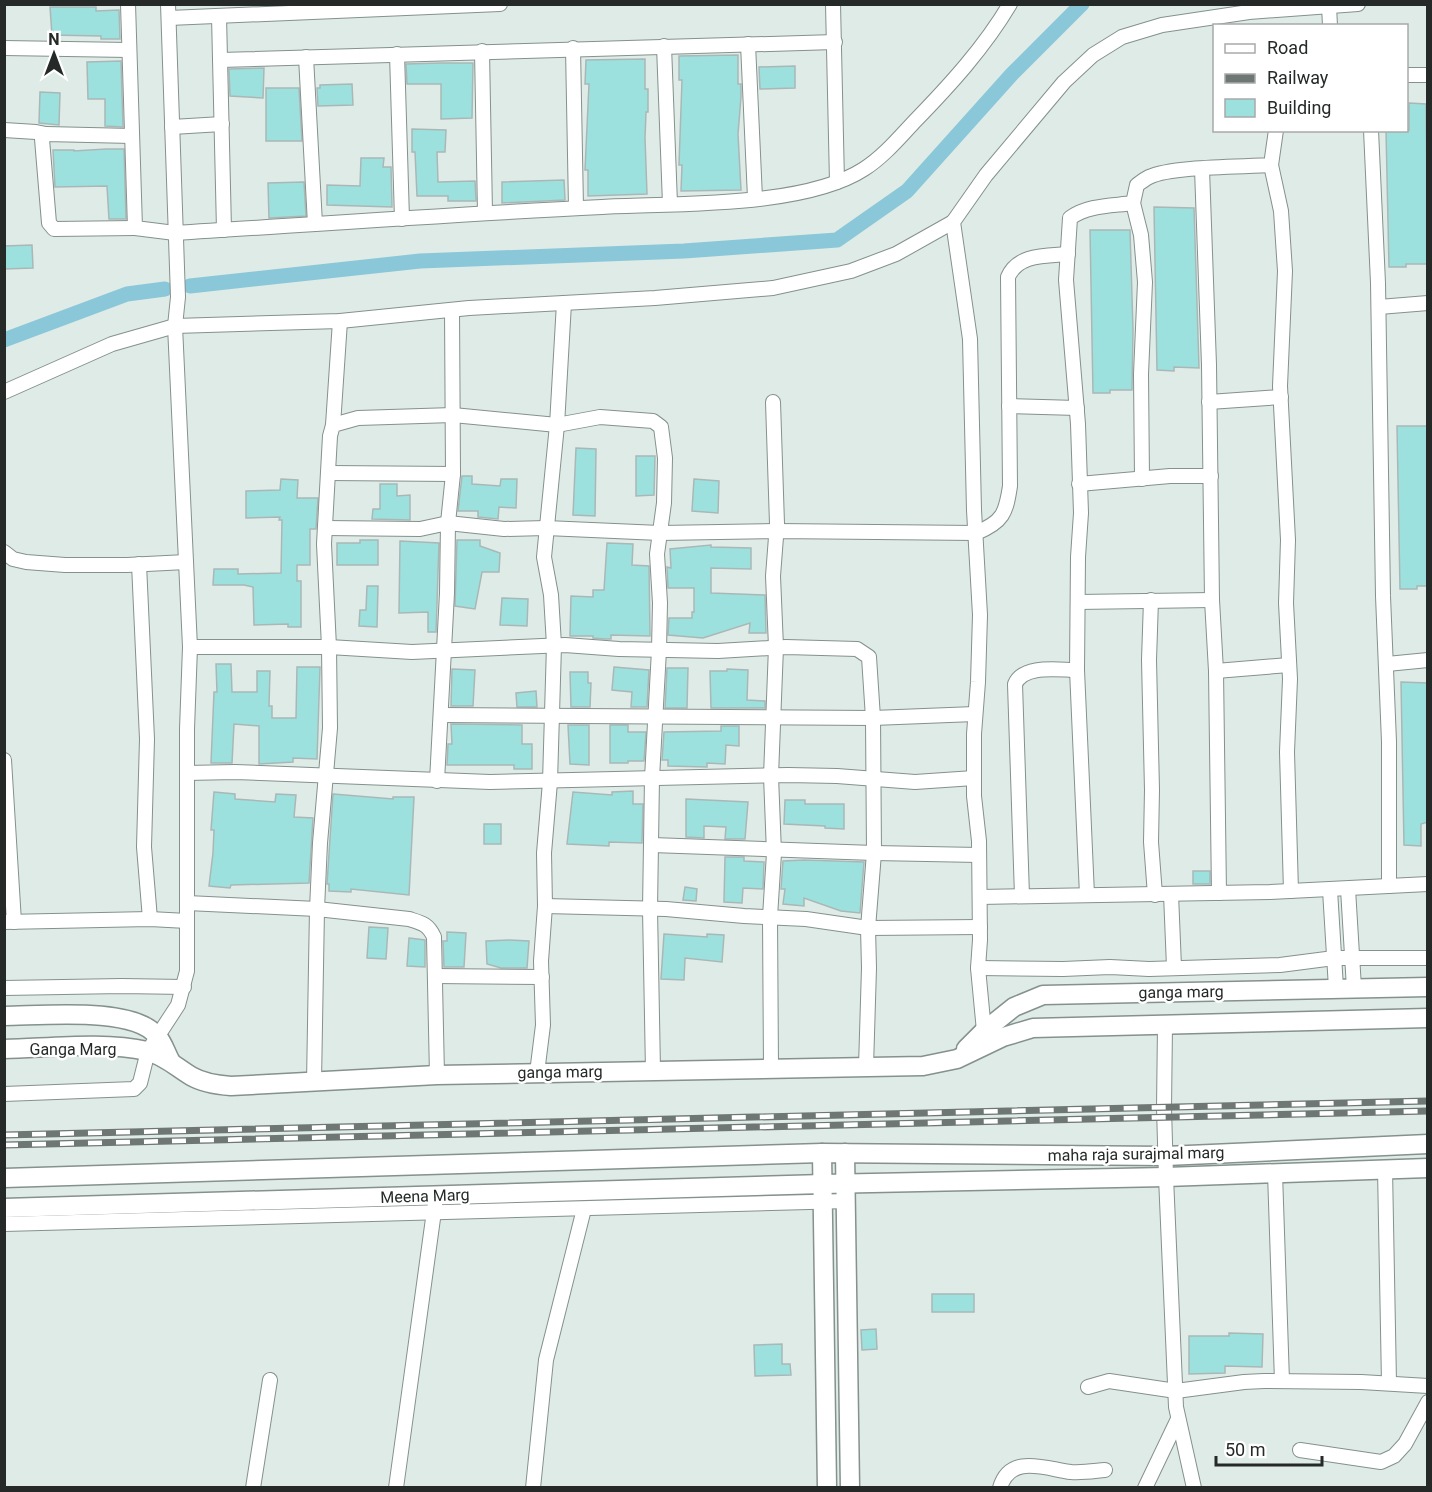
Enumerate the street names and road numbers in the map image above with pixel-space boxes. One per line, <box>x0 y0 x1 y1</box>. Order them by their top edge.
street label: ganga marg <box>1138 982 1224 1002</box>
street label: Ganga Marg <box>29 1040 117 1059</box>
street label: ganga marg <box>517 1062 603 1082</box>
street label: maha raja surajmal marg <box>1047 1143 1225 1165</box>
street label: Meena Marg <box>380 1185 470 1207</box>

